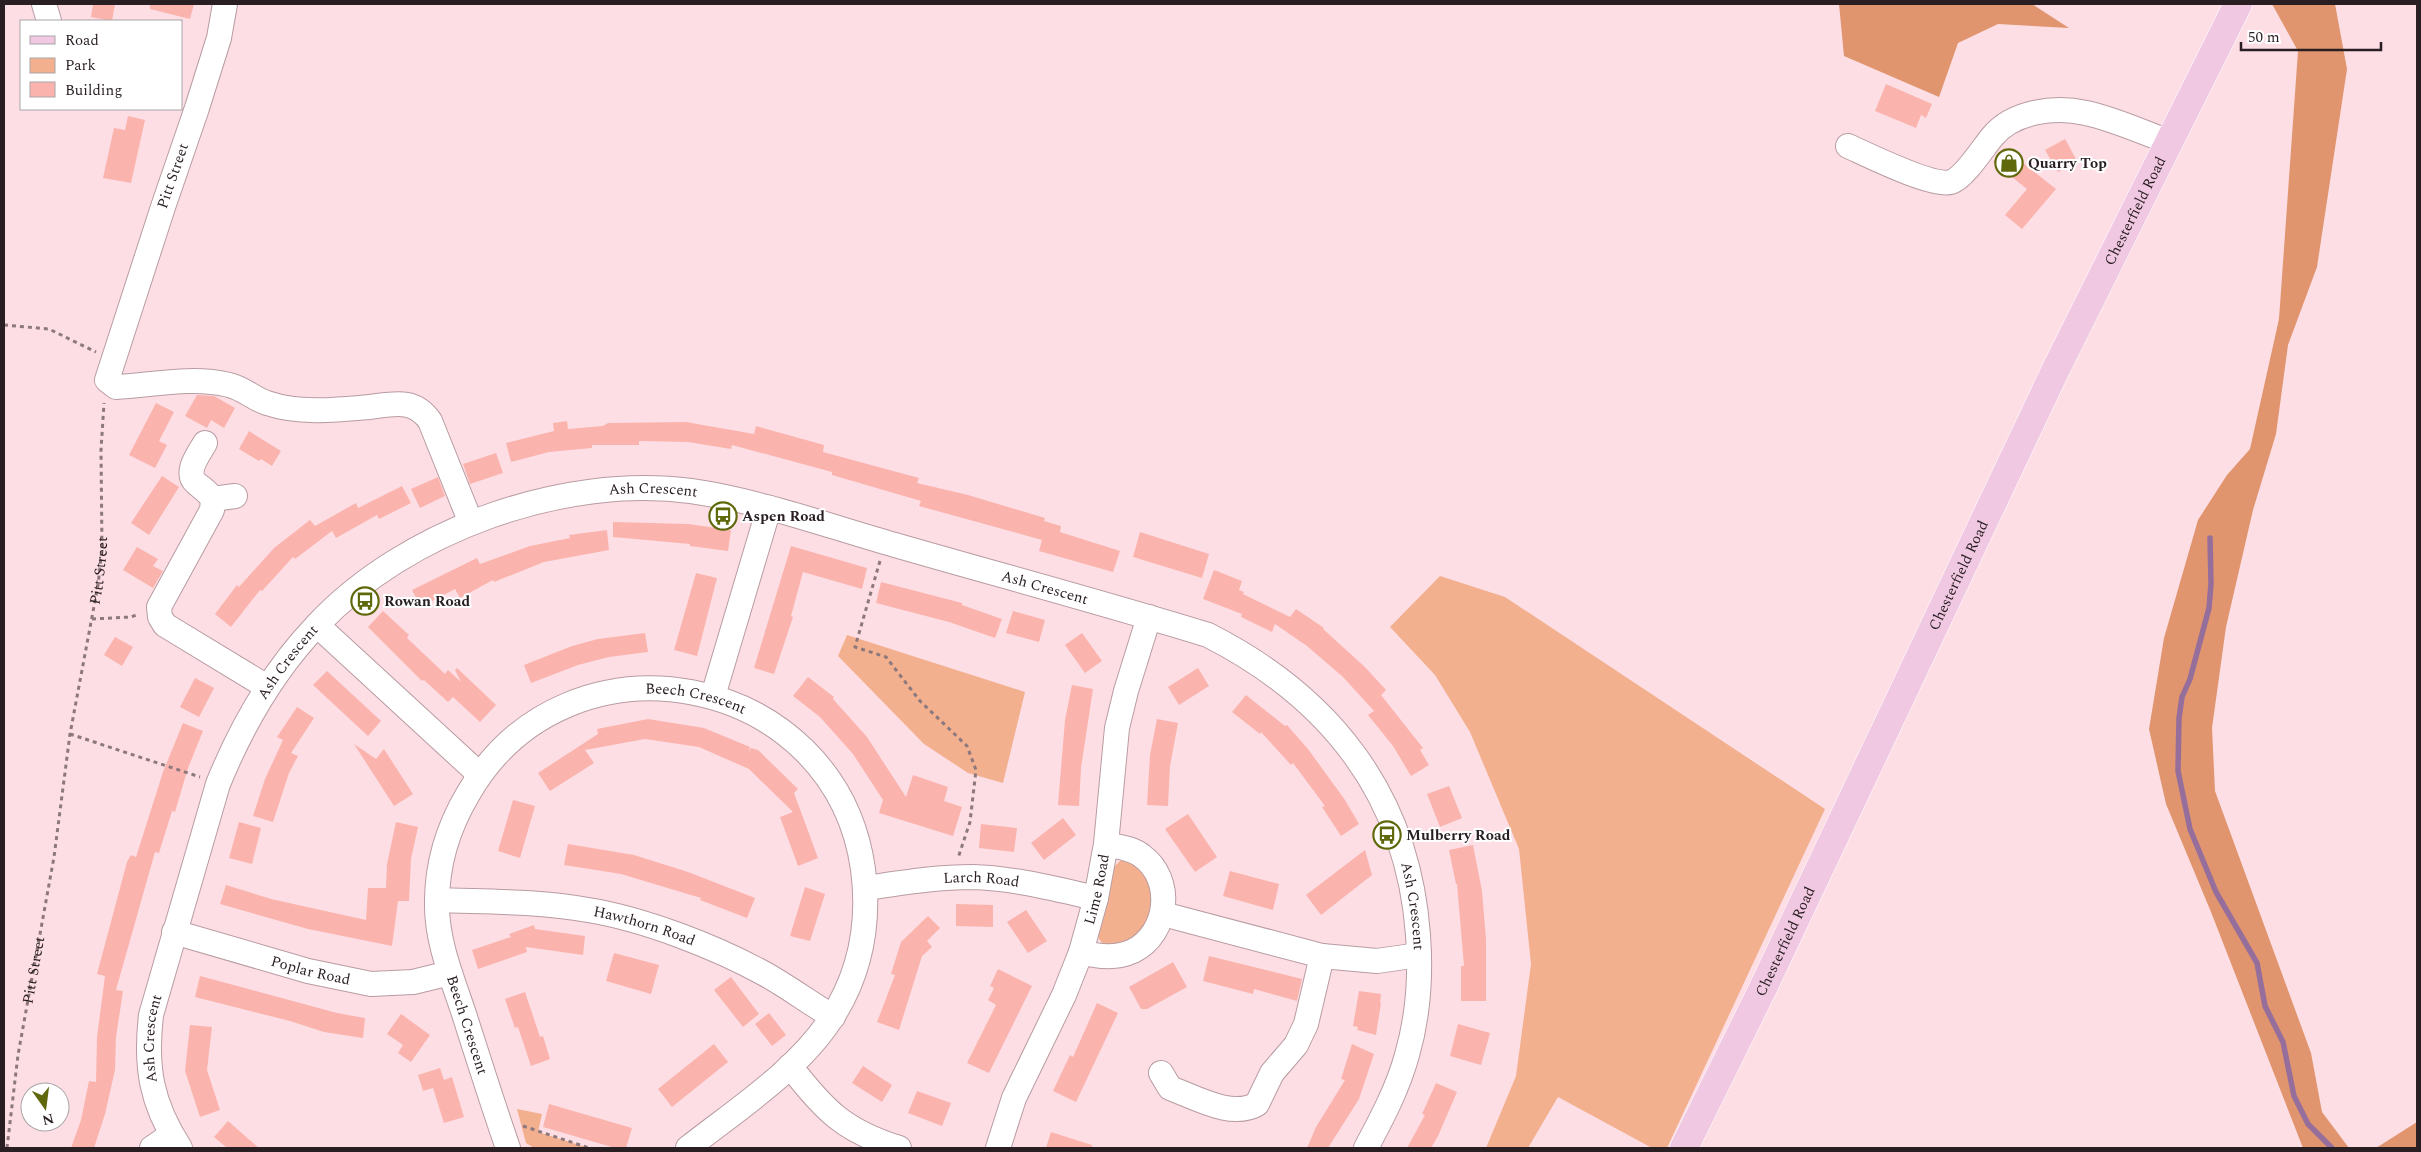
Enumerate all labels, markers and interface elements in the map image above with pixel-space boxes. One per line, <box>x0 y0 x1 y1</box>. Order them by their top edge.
legend <box>20 20 182 110</box>
scale bar <box>2241 20 2381 52</box>
text: 50 m <box>2248 26 2280 49</box>
text: Road <box>65 29 99 52</box>
text: Park <box>65 54 96 77</box>
text: Building <box>65 79 122 102</box>
street label: Pitt Street <box>151 140 195 212</box>
shop icon: Quarry Top <box>1994 148 2024 178</box>
place label: Quarry Top <box>2028 152 2107 175</box>
street label: Chesterfield Road <box>2098 152 2172 269</box>
street label: Ash Crescent <box>608 477 699 503</box>
bus stop icon: Aspen Road <box>708 501 738 531</box>
place label: Aspen Road <box>742 505 825 528</box>
street label: Chesterfield Road <box>1922 516 1994 634</box>
street label: Pitt Street <box>83 537 114 606</box>
street label: Ash Crescent <box>999 564 1091 611</box>
bus stop icon: Rowan Road <box>350 586 380 616</box>
place label: Rowan Road <box>384 590 470 613</box>
street label: Ash Crescent <box>251 619 324 704</box>
street label: Beech Crescent <box>645 677 750 720</box>
bus stop icon: Mulberry Road <box>1372 820 1402 850</box>
place label: Mulberry Road <box>1406 824 1511 847</box>
street label: Lime Road <box>1078 852 1115 927</box>
street label: Ash Crescent <box>1395 859 1430 951</box>
street label: Larch Road <box>942 865 1021 893</box>
street label: Chesterfield Road <box>1749 882 1821 1000</box>
street label: Hawthorn Road <box>591 900 699 952</box>
street label: Pitt Street <box>16 934 51 1006</box>
street label: Poplar Road <box>268 949 353 991</box>
street label: Beech Crescent <box>440 972 494 1078</box>
street label: Ash Crescent <box>137 991 168 1085</box>
north arrow <box>20 1082 70 1132</box>
text: N <box>40 1108 56 1131</box>

